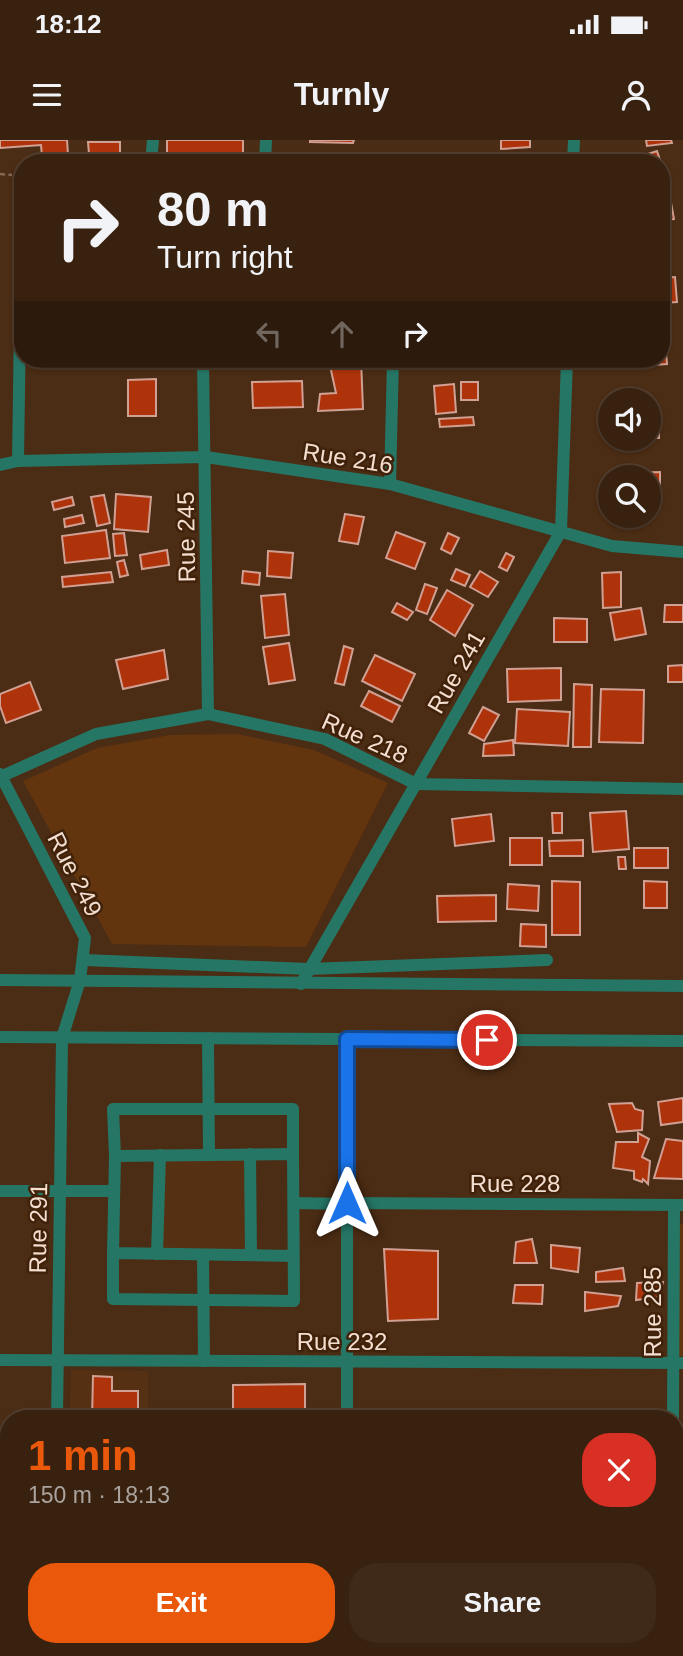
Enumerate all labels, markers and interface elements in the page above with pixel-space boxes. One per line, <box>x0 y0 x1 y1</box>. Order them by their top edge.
text: 18:12 <box>35 9 102 39</box>
icon: menu <box>28 76 66 114</box>
text: Turnly <box>294 76 389 112</box>
icon: person <box>617 76 655 114</box>
icon: right <box>42 182 133 273</box>
text: 80 m <box>157 182 269 236</box>
text: Turn right <box>157 239 293 275</box>
icon: left <box>250 315 288 353</box>
icon: ahead <box>323 315 361 353</box>
icon: right <box>396 315 434 353</box>
map controls <box>598 388 661 528</box>
button: sound <box>598 388 661 451</box>
street label: Rue 216 <box>301 438 395 478</box>
button: search <box>598 465 661 528</box>
street label: Rue 245 <box>172 491 200 583</box>
street label: Rue 241 <box>422 626 490 718</box>
street label: Rue 218 <box>318 707 412 769</box>
street label: Rue 249 <box>42 827 108 921</box>
pin <box>457 1010 517 1070</box>
icon: arrive <box>468 1021 506 1059</box>
position arrow <box>310 1166 384 1240</box>
street label: Rue 228 <box>470 1170 560 1197</box>
street label: Rue 291 <box>24 1182 52 1274</box>
street label: Rue 285 <box>639 1267 666 1357</box>
street label: Rue 232 <box>297 1328 387 1355</box>
text: 1 min <box>28 1432 138 1479</box>
button: close <box>582 1433 656 1507</box>
text: 150 m · 18:13 <box>28 1482 170 1508</box>
button: Exit <box>28 1563 335 1643</box>
button: Share <box>349 1563 656 1643</box>

